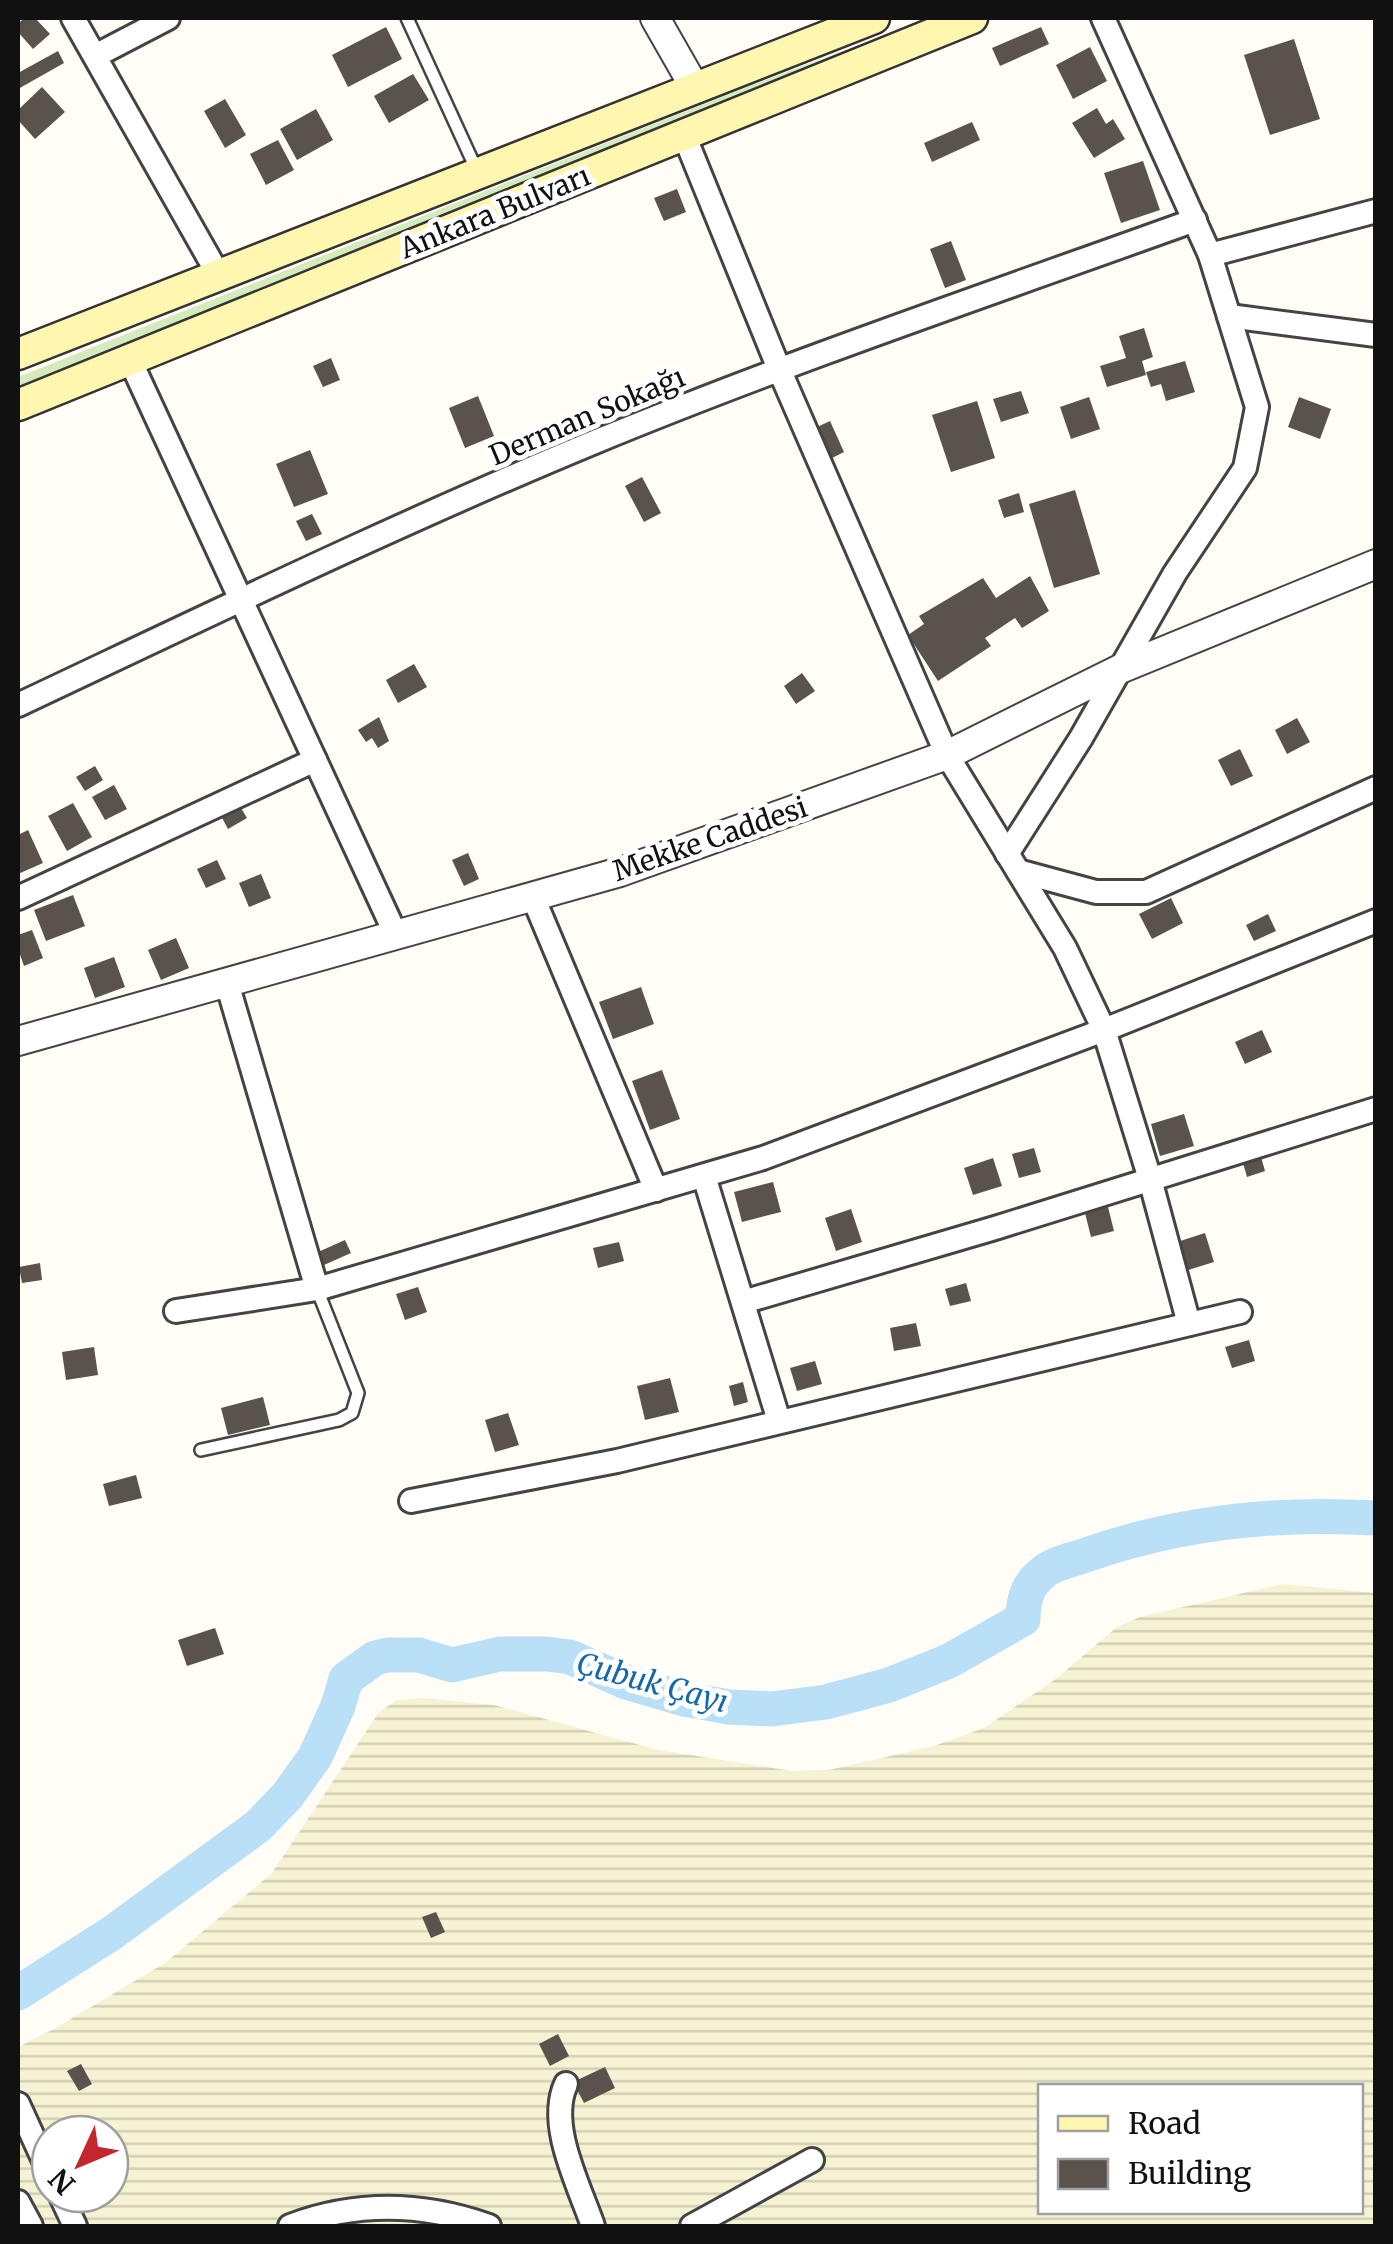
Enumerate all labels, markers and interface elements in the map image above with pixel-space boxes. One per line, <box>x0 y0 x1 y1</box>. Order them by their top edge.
street label: Ankara Bulvarı <box>394 157 595 267</box>
street label: Derman Sokağı <box>484 359 690 473</box>
street label: Mekke Caddesi <box>608 789 812 889</box>
water label: Çubuk Çayı <box>573 1644 732 1720</box>
legend <box>1038 2084 1363 2214</box>
text: Road <box>1128 2104 1201 2142</box>
north arrow <box>30 2114 130 2214</box>
text: Building <box>1128 2154 1251 2192</box>
text: N <box>41 2161 83 2202</box>

